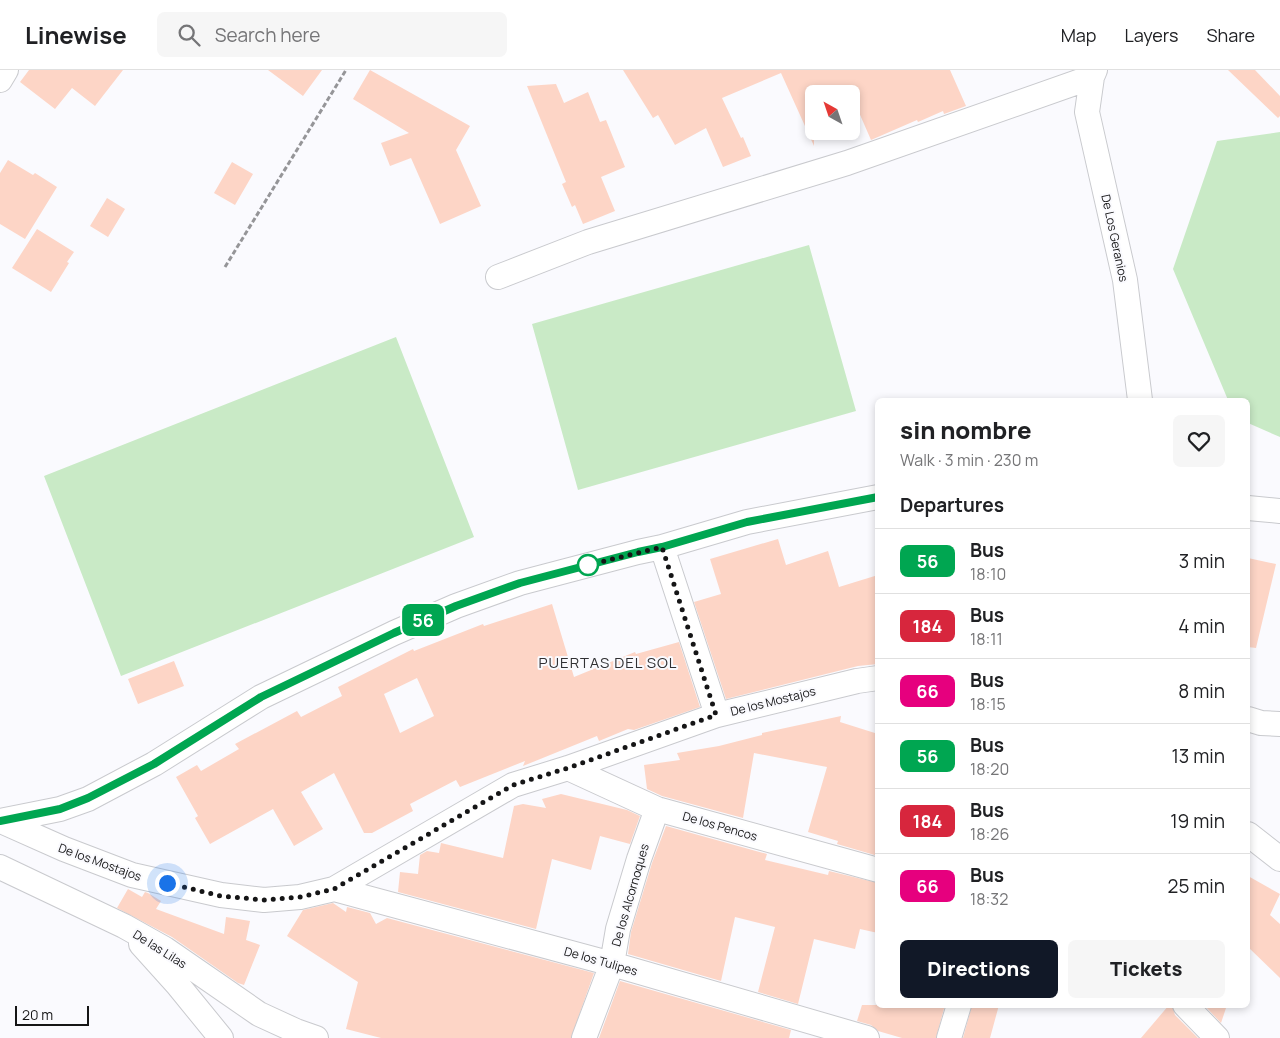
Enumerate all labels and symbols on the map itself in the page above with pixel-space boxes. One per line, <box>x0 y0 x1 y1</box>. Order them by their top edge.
north arrow <box>805 85 860 140</box>
street label: De Los Geranios <box>1097 193 1133 283</box>
unlabelled marker <box>577 554 599 576</box>
line badge: 56 <box>400 604 446 636</box>
district label: PUERTAS DEL SOL <box>539 652 677 673</box>
street label: De los Mostajos <box>729 682 817 720</box>
street label: De los Pencos <box>681 807 759 845</box>
street label: De los Mostajos <box>56 839 144 885</box>
street label: De los Alcornoques <box>607 842 653 948</box>
your location <box>155 871 180 896</box>
street label: De las Lilas <box>130 926 190 972</box>
street label: De los Tulipes <box>562 942 640 980</box>
scale bar <box>15 1003 89 1026</box>

